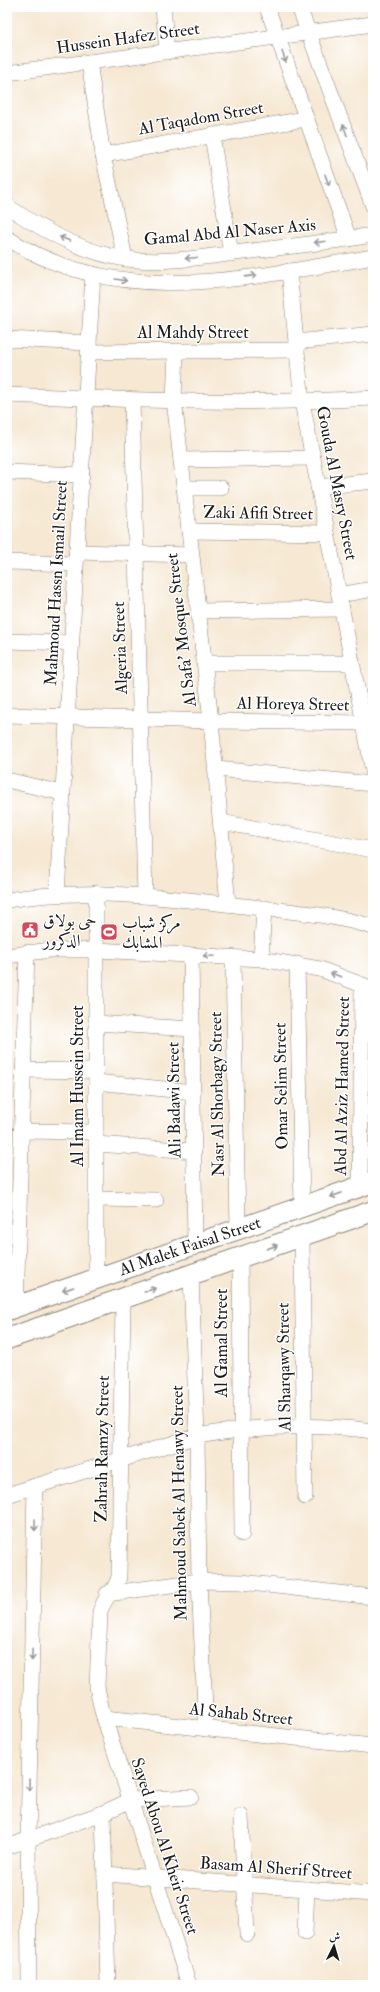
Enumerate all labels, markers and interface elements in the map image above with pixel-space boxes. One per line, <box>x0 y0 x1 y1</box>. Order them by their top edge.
street label: Hussein Hafez Street <box>55 17 201 58</box>
one-way arrow <box>281 50 288 63</box>
street label: Al Taqadom Street <box>136 97 266 140</box>
one-way arrow <box>340 125 348 137</box>
one-way arrow <box>324 173 332 185</box>
street label: Gamal Abd Al Naser Axis <box>143 214 317 250</box>
one-way arrow <box>59 235 71 242</box>
one-way arrow <box>314 239 327 246</box>
one-way arrow <box>185 254 198 261</box>
one-way arrow <box>244 272 257 280</box>
one-way arrow <box>115 276 128 284</box>
street label: Al Mahdy Street <box>136 322 249 344</box>
street label: Gouda Al Masry Street <box>311 404 362 562</box>
street label: Mahmoud Hassn Ismail Street <box>40 479 72 686</box>
street label: Zaki Afifi Street <box>203 502 314 524</box>
street label: Al Safa' Mosque Street <box>161 551 201 709</box>
street label: Algeria Street <box>108 601 132 696</box>
street label: Al Horeya Street <box>235 692 350 716</box>
place label: حى بولاق الدكرور <box>41 910 97 951</box>
place label: مركز شباب المشابك <box>122 912 181 953</box>
public building icon: حى بولاق الدكرور <box>20 920 40 940</box>
sports icon: مركز شباب المشابك <box>99 922 119 942</box>
one-way arrow <box>202 953 215 960</box>
one-way arrow <box>331 971 343 979</box>
street label: Abd Al Aziz Hamed Street <box>330 996 354 1177</box>
street label: Al Imam Hussein Street <box>67 1005 88 1168</box>
street label: Nasr Al Shorbagy Street <box>205 1011 230 1177</box>
street label: Omar Selim Street <box>269 1022 293 1150</box>
street label: Ali Badawi Street <box>162 1041 186 1159</box>
one-way arrow <box>330 1192 343 1199</box>
street label: Al Malek Faisal Street <box>115 1212 264 1280</box>
one-way arrow <box>266 1242 278 1250</box>
one-way arrow <box>143 1285 155 1293</box>
one-way arrow <box>62 1286 75 1293</box>
street label: Al Gamal Street <box>211 1288 232 1399</box>
street label: Al Sharqawy Street <box>272 1302 297 1432</box>
street label: Zahrah Ramzy Street <box>90 1375 115 1523</box>
street label: Mahmoud Sabek Al Henawy Street <box>166 1385 193 1621</box>
one-way arrow <box>31 1518 38 1531</box>
one-way arrow <box>28 1648 36 1661</box>
street label: Al Sahab Street <box>187 1698 294 1730</box>
street label: Sayed Abou Al Kheir Street <box>126 1755 204 1938</box>
one-way arrow <box>25 1778 33 1791</box>
street label: Basam Al Sherif Street <box>199 1852 353 1884</box>
north arrow <box>314 1926 354 1966</box>
text: ش <box>329 1930 341 1943</box>

